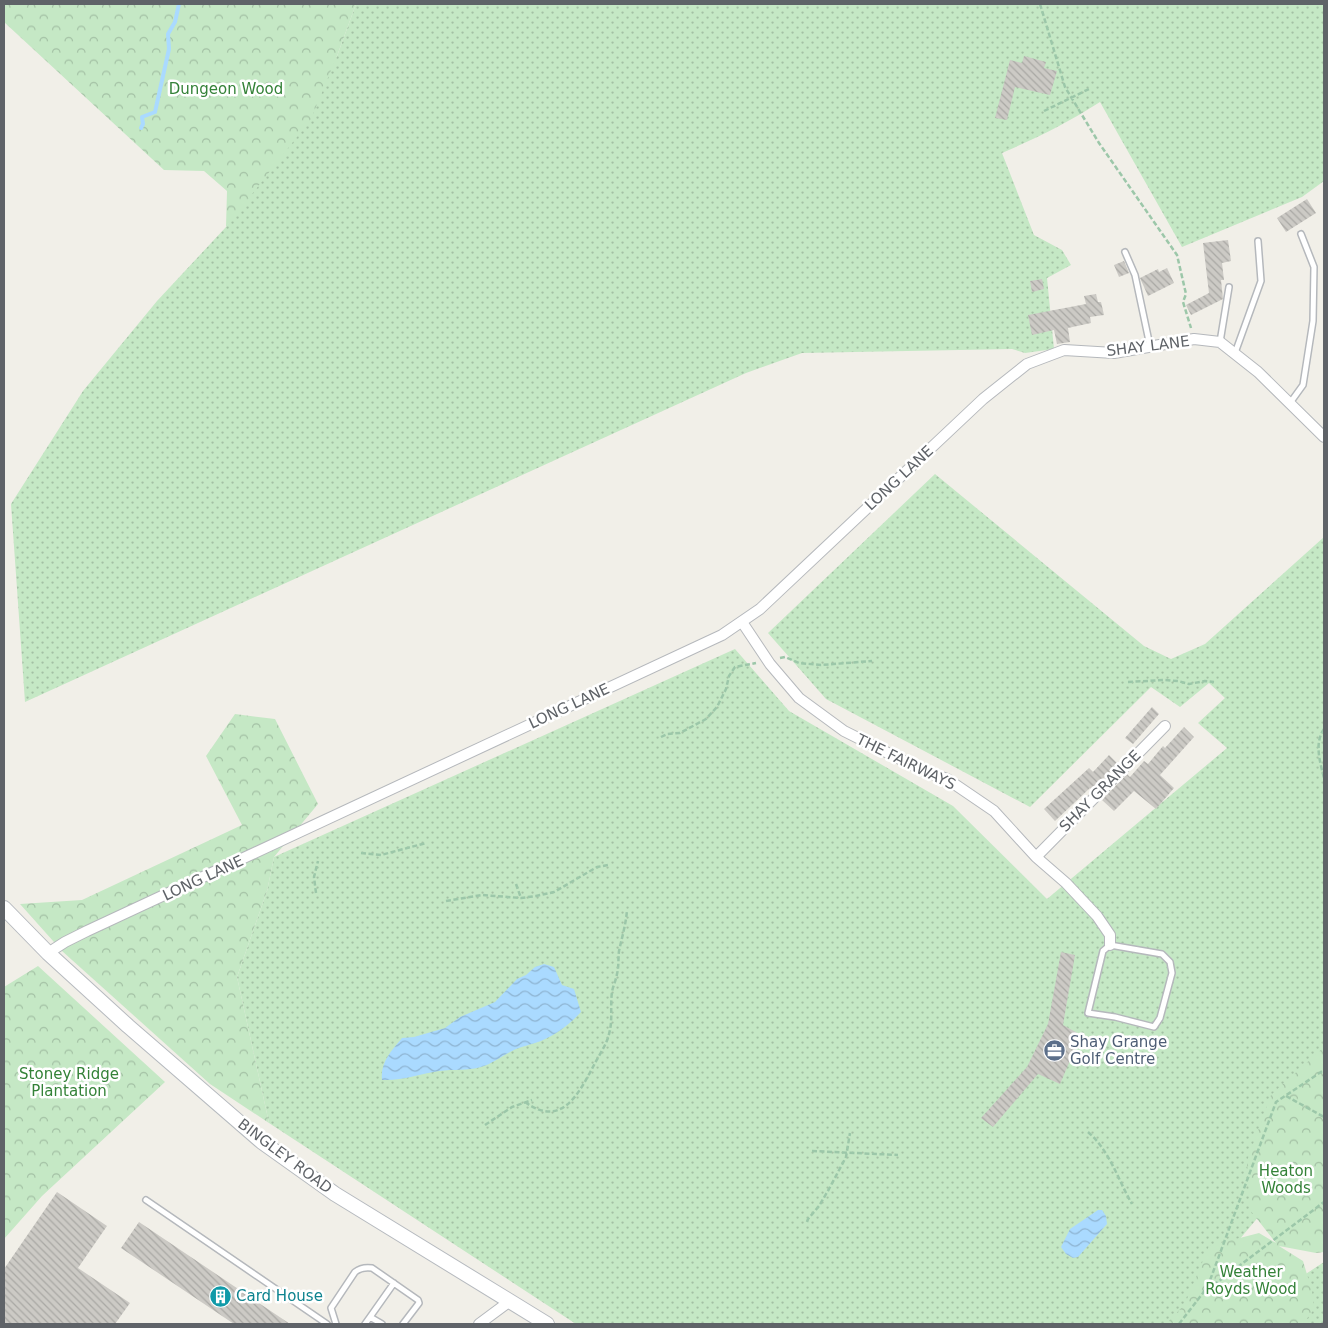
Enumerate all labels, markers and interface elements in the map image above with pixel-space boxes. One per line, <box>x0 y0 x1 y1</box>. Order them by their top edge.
park label: Dungeon Wood <box>169 80 283 98</box>
street label: SHAY LANE <box>1105 332 1191 360</box>
street label: LONG LANE <box>861 442 937 514</box>
street label: LONG LANE <box>526 679 612 733</box>
street label: THE FAIRWAYS <box>853 730 959 794</box>
street label: SHAY GRANGE <box>1056 747 1144 835</box>
street label: LONG LANE <box>160 851 246 905</box>
place label: Shay Grange Golf Centre <box>1070 1033 1167 1068</box>
office icon: Shay Grange Golf Centre <box>1042 1039 1066 1063</box>
park label: Stoney Ridge Plantation <box>19 1065 119 1100</box>
street label: BINGLEY ROAD <box>234 1115 336 1197</box>
park label: Heaton Woods <box>1259 1162 1313 1197</box>
park label: Weather Royds Wood <box>1205 1263 1297 1298</box>
building icon: Card House <box>208 1284 232 1308</box>
place label: Card House <box>236 1287 323 1305</box>

